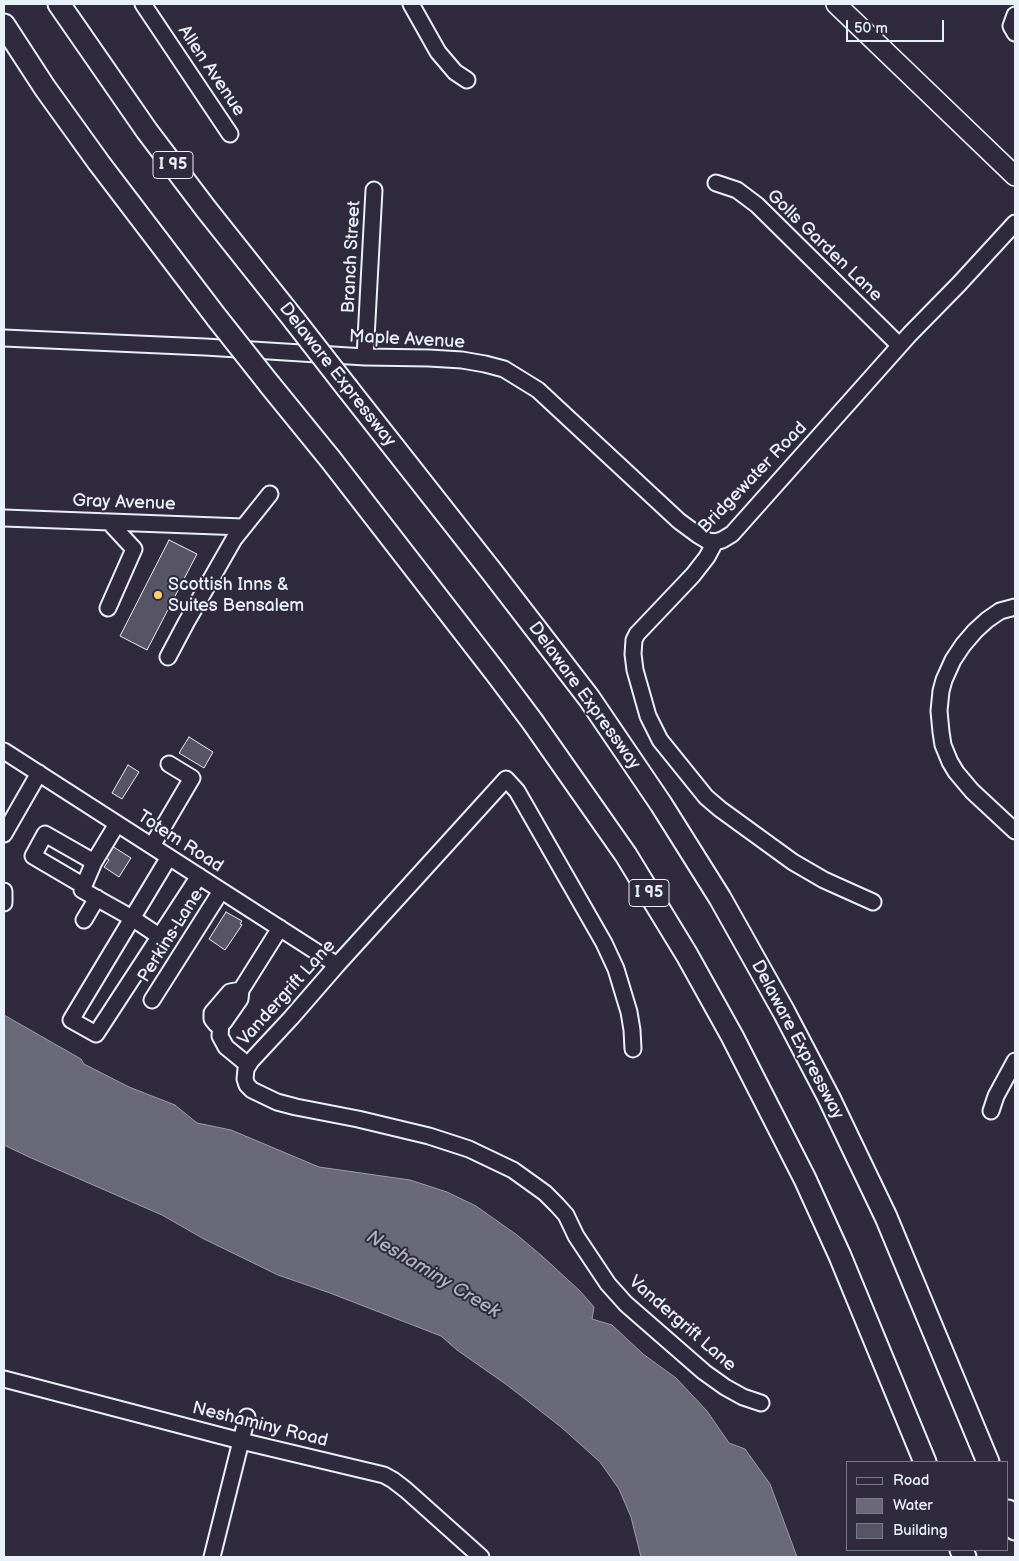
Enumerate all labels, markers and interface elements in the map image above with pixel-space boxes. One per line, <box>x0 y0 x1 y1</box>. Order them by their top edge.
scale bar <box>849 10 946 42</box>
text: 50 m <box>854 19 888 38</box>
street label: Allen Avenue <box>173 21 249 121</box>
road number: I 95 <box>153 152 193 178</box>
street label: Golls Garden Lane <box>762 185 886 307</box>
street label: Branch Street <box>338 200 366 314</box>
street label: Delaware Expressway <box>274 299 400 451</box>
street label: Maple Avenue <box>349 326 465 354</box>
street label: Bridgewater Road <box>694 418 812 538</box>
street label: Gray Avenue <box>72 490 176 516</box>
place label: Scottish Inns & Suites Bensalem <box>168 574 304 616</box>
marker: Scottish Inns & Suites Bensalem <box>152 589 164 601</box>
street label: Delaware Expressway <box>523 618 645 774</box>
street label: Totem Road <box>133 806 227 878</box>
road number: I 95 <box>629 880 669 906</box>
street label: Perkins Lane <box>134 886 208 986</box>
street label: Vandergrift Lane <box>234 936 340 1050</box>
street label: Delaware Expressway <box>746 957 848 1123</box>
water label: Neshaminy Creek <box>362 1226 504 1324</box>
street label: Vandergrift Lane <box>624 1272 740 1376</box>
street label: Neshaminy Road <box>190 1398 330 1452</box>
legend <box>846 1461 1009 1551</box>
text: Road <box>893 1471 929 1490</box>
text: Water <box>893 1496 933 1515</box>
text: Building <box>893 1521 948 1540</box>

